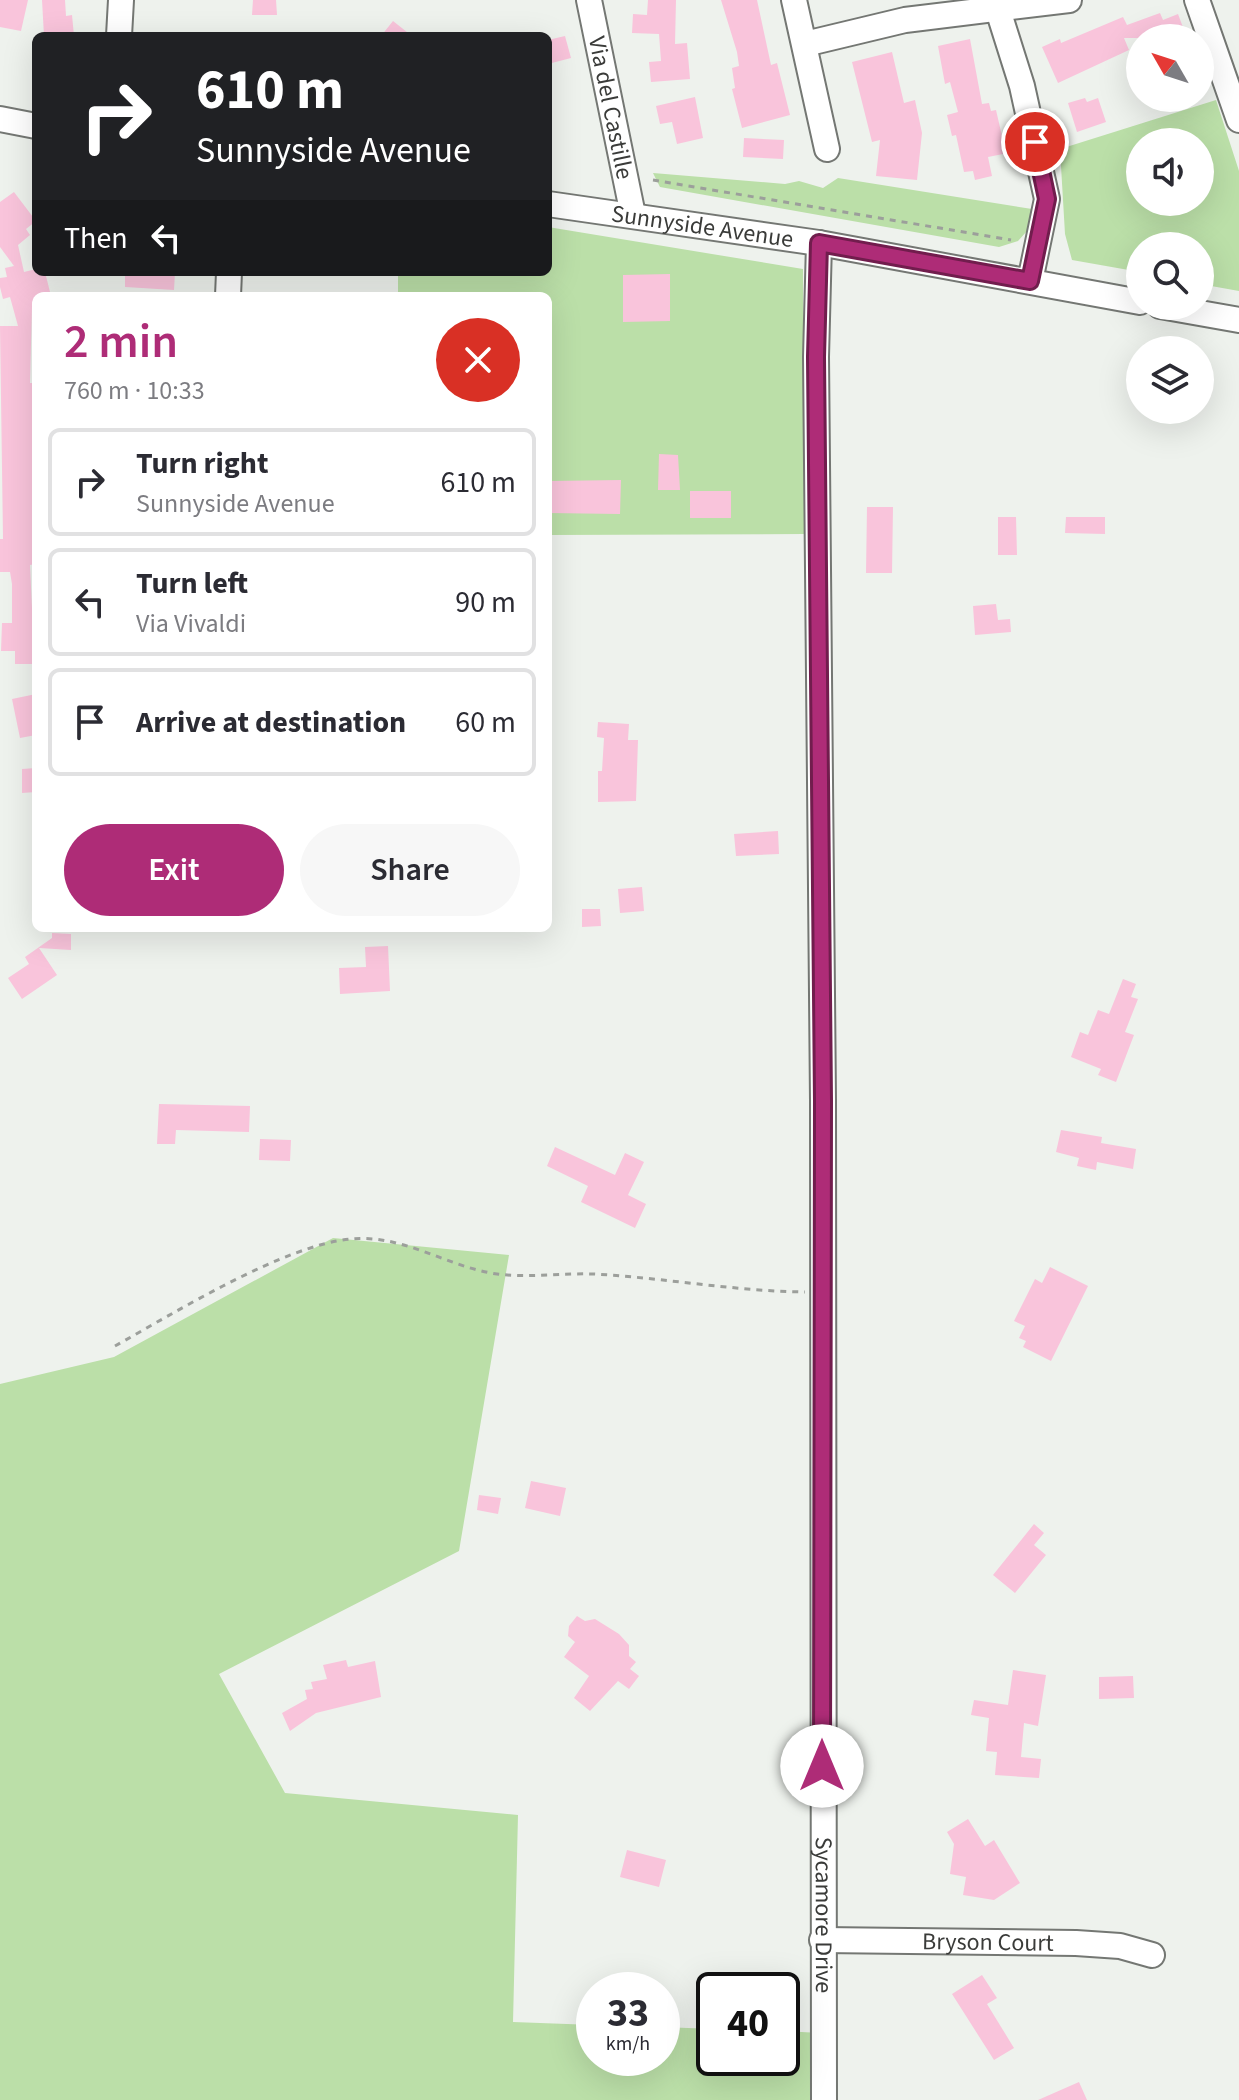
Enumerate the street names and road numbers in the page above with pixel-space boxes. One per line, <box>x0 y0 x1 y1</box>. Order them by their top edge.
street label: Via del Castille <box>579 33 642 182</box>
street label: Sunnyside Avenue <box>609 196 796 257</box>
street label: Sycamore Drive <box>806 1837 841 1993</box>
street label: Bryson Court <box>922 1924 1054 1961</box>

